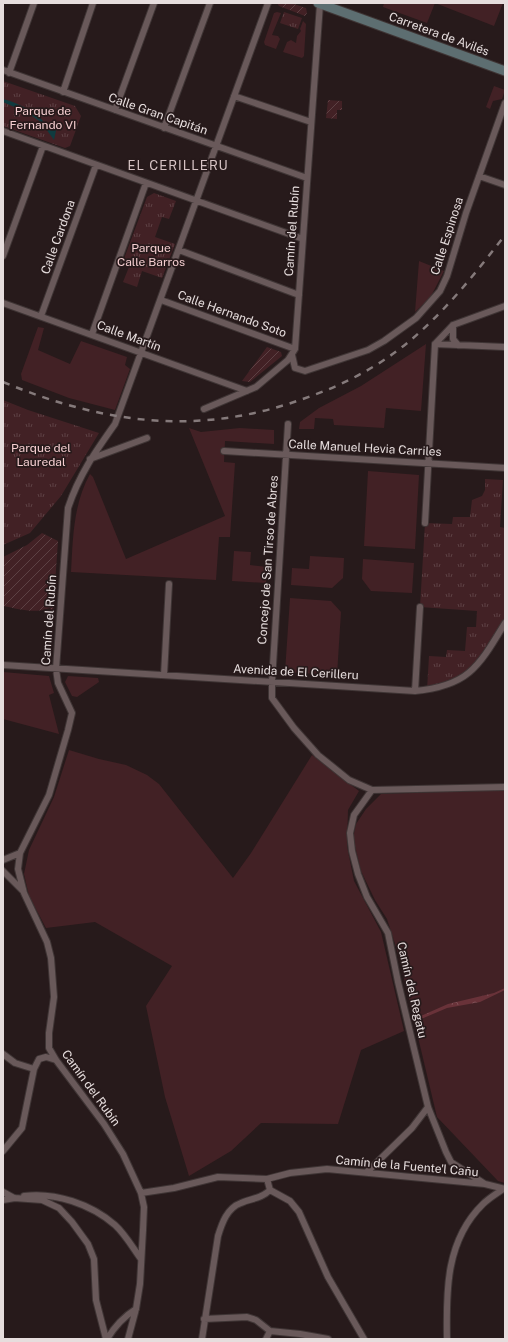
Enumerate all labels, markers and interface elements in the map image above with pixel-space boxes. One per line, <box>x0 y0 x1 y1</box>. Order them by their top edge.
street label: Carretera de Avilés <box>387 9 491 59</box>
street label: Calle Gran Capitán <box>107 90 210 138</box>
park label: Parque de Fernando VI <box>10 104 76 132</box>
district label: EL CERILLERU <box>127 158 229 173</box>
street label: Camín del Rubín <box>282 185 302 277</box>
street label: Calle Espinosa <box>428 195 466 277</box>
street label: Calle Cardona <box>38 198 78 276</box>
park label: Parque Calle Barros <box>117 241 185 269</box>
street label: Calle Hernando Soto <box>176 288 289 340</box>
street label: Calle Martín <box>95 318 163 354</box>
street label: Calle Manuel Hevia Carriles <box>288 437 442 459</box>
park label: Parque del Lauredal <box>11 441 71 469</box>
street label: Concejo de San Tirso de Abres <box>255 475 281 645</box>
street label: Camín del Rubín <box>39 574 59 666</box>
street label: Avenida de El Cerilleru <box>233 662 359 682</box>
street label: Camín del Regatu <box>394 941 430 1039</box>
street label: Camín del Rubín <box>59 1047 123 1129</box>
street label: Camín de la Fuente'l Cañu <box>335 1153 479 1179</box>

